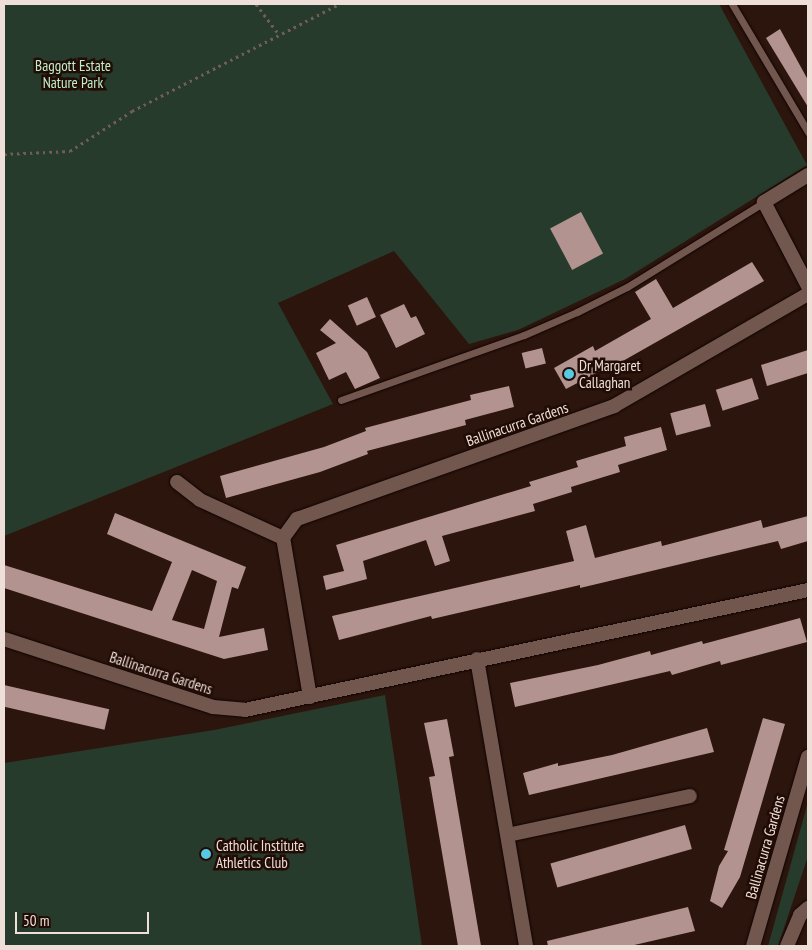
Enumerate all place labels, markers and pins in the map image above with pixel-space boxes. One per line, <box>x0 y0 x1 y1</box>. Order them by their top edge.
place label: Dr Margaret Callaghan <box>579 356 641 391</box>
marker: Dr Margaret Callaghan <box>563 368 575 380</box>
place label: Catholic Institute Athletics Club <box>216 836 305 871</box>
marker: Catholic Institute Athletics Club <box>200 848 212 860</box>

